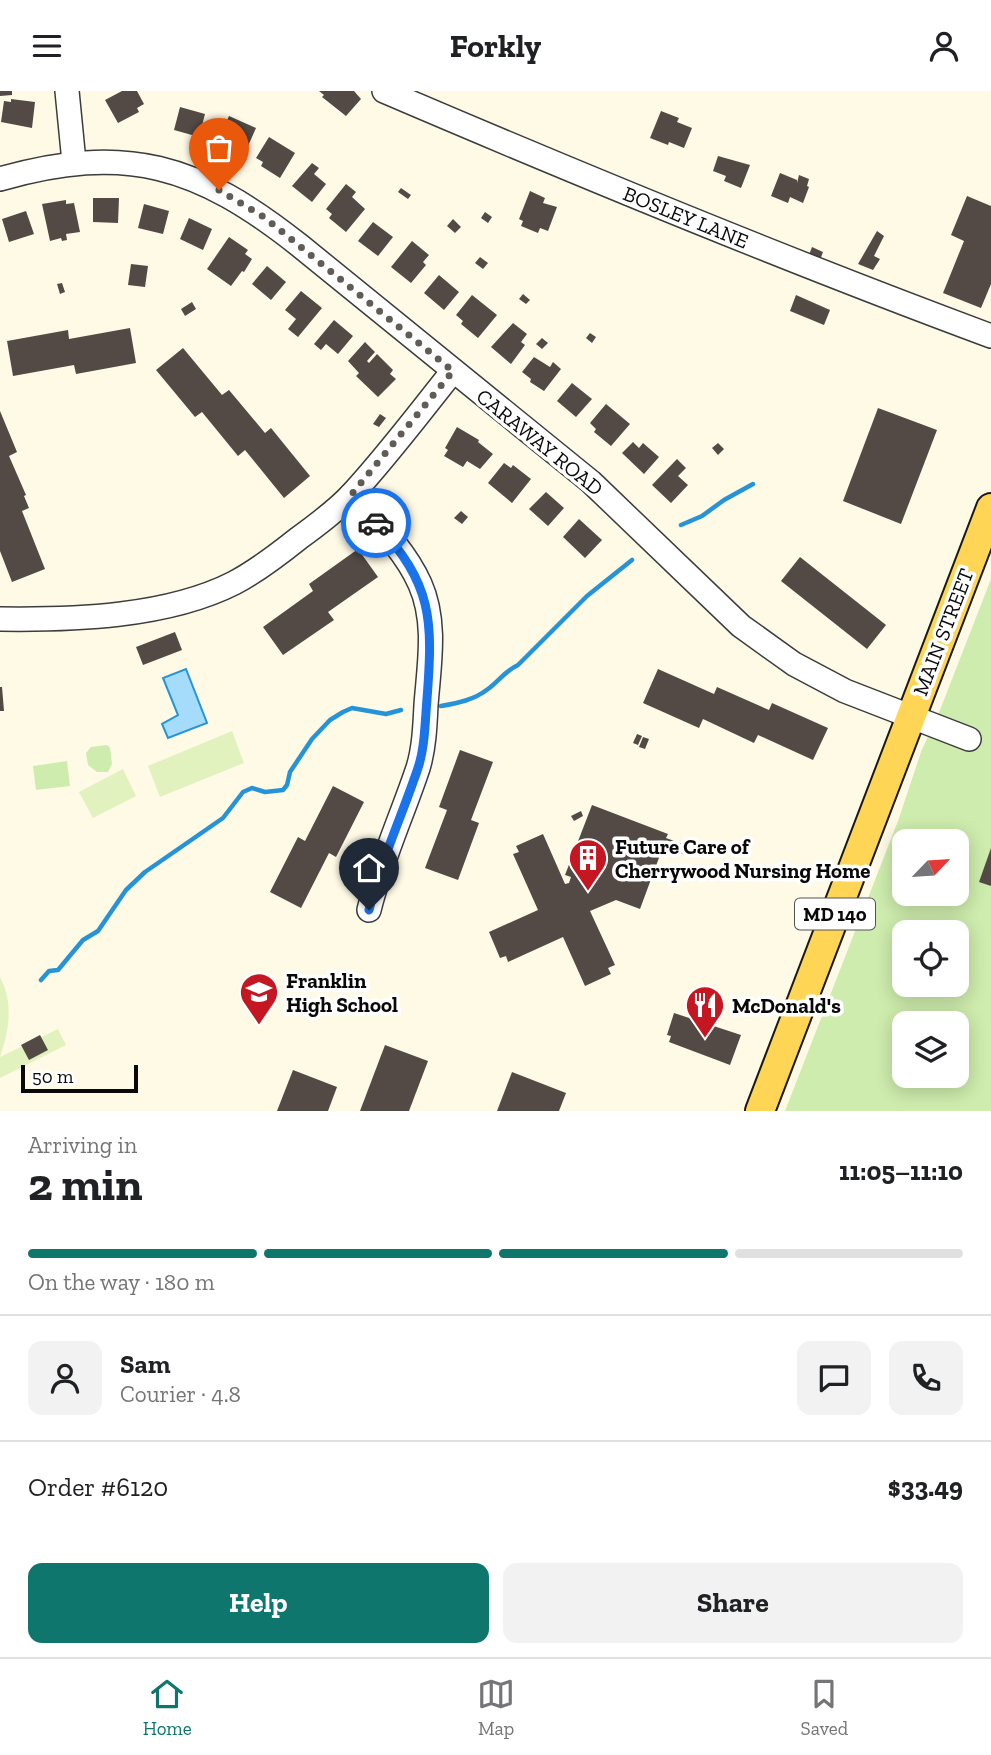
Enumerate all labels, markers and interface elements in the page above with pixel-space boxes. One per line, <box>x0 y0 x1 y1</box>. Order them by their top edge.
icon: menu <box>28 27 66 65</box>
text: Forkly <box>450 27 541 65</box>
icon: person <box>925 27 963 65</box>
pin <box>189 118 249 190</box>
icon: bag <box>200 129 238 167</box>
street label: BOSLEY LANE <box>620 181 752 253</box>
street label: CARAWAY ROAD <box>472 383 608 501</box>
courier <box>341 488 411 558</box>
icon: car <box>357 504 395 542</box>
street label: MAIN STREET <box>907 565 979 699</box>
north arrow <box>892 829 970 907</box>
map controls <box>892 829 969 1088</box>
place label: Future Care of Cherrywood Nursing Home <box>615 834 871 883</box>
building icon: Future Care of Cherrywood Nursing Home <box>567 837 609 892</box>
pin <box>339 838 399 910</box>
icon: home <box>350 849 388 887</box>
road number: MD 140 <box>795 899 875 929</box>
button: locate <box>892 920 969 997</box>
place label: Franklin High School <box>286 968 398 1017</box>
school or university icon: Franklin High School <box>238 971 280 1026</box>
restaurant icon: McDonald's <box>684 984 726 1039</box>
place label: McDonald's <box>732 993 841 1018</box>
button: layers <box>892 1011 969 1088</box>
scale bar <box>21 1062 138 1094</box>
text: 50 m <box>32 1065 73 1088</box>
text: Arriving in <box>28 1131 137 1159</box>
text: 11:05–11:10 <box>839 1155 963 1187</box>
text: 2 min <box>28 1157 143 1212</box>
text: On the way · 180 m <box>28 1268 215 1296</box>
button: person <box>28 1341 102 1415</box>
button: chat <box>797 1341 871 1415</box>
button: phone <box>889 1341 963 1415</box>
text: Sam <box>120 1348 170 1380</box>
text: Courier · 4.8 <box>120 1380 241 1408</box>
text: Order #6120 <box>28 1471 168 1503</box>
text: $33.49 <box>888 1471 963 1503</box>
button: Help <box>28 1563 489 1643</box>
button: Share <box>503 1563 963 1643</box>
tab: Home <box>143 1675 192 1740</box>
tab: Map <box>477 1675 515 1740</box>
tab: Saved <box>801 1675 848 1740</box>

